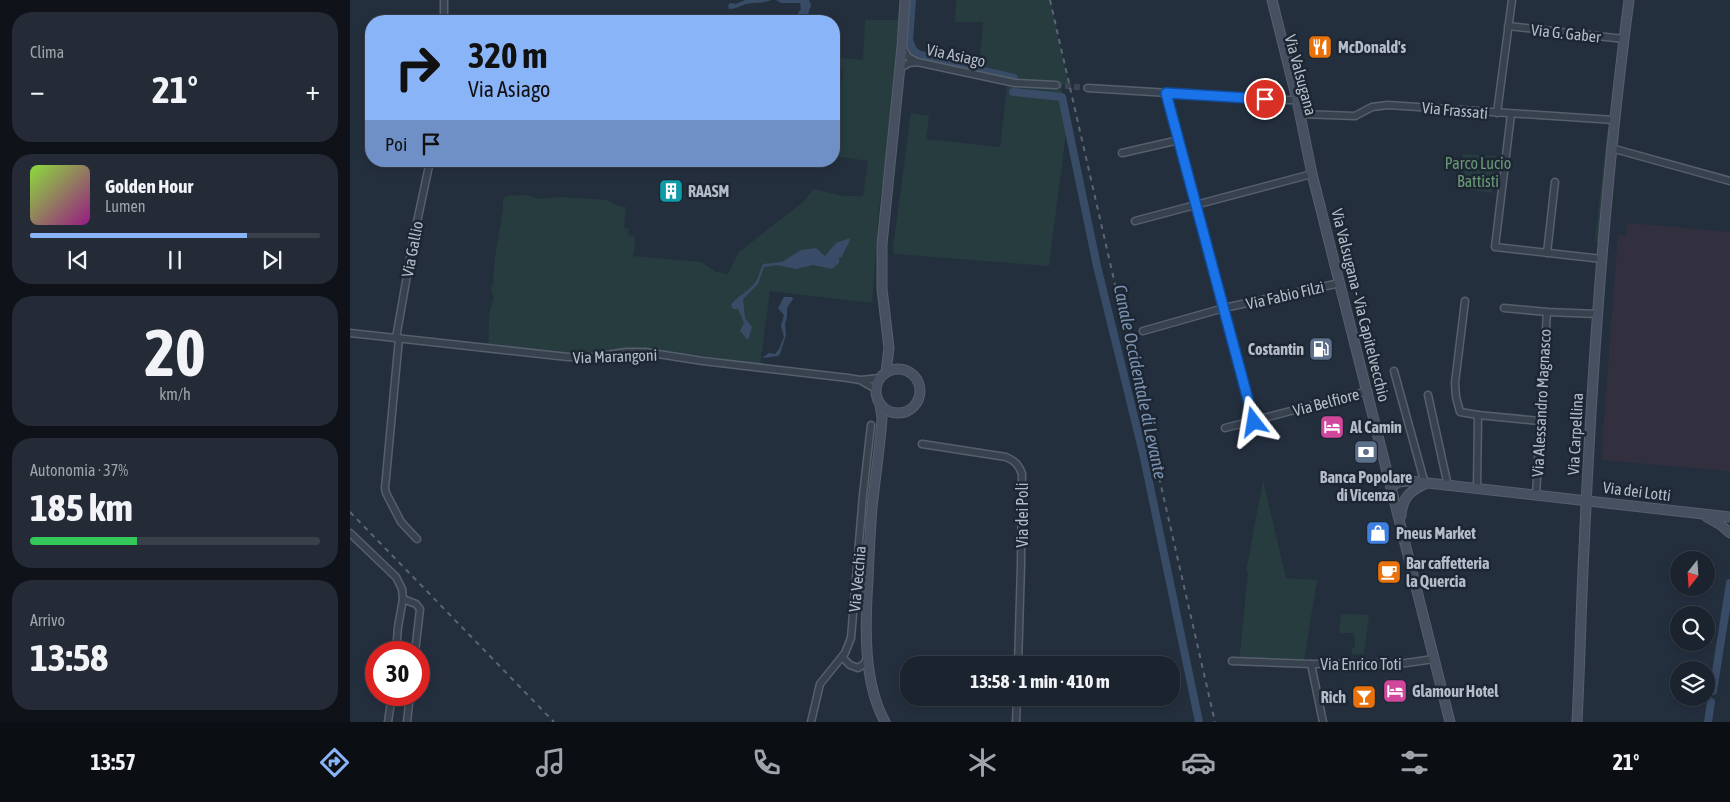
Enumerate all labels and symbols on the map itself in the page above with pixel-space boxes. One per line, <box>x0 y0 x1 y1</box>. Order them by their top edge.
street label: Via G. Gaber <box>1530 20 1602 46</box>
street label: Via Valsugana <box>1281 33 1320 118</box>
restaurant icon: McDonald's <box>1307 34 1333 60</box>
place label: McDonald's <box>1338 38 1407 56</box>
street label: Via Asiago <box>925 40 987 71</box>
pin <box>1244 78 1286 120</box>
street label: Via Frassati <box>1421 98 1489 122</box>
park label: Parco Lucio Battisti <box>1445 154 1511 190</box>
building icon: RAASM <box>658 178 684 204</box>
place label: RAASM <box>688 182 729 200</box>
street label: Via Valsugana - Via Capitelvecchio <box>1327 207 1394 404</box>
street label: Via Gallio <box>398 219 426 279</box>
street label: Via Fabio Filzi <box>1244 277 1326 313</box>
water label: Canale Occidentale di Levante <box>1110 283 1171 481</box>
street label: Via Alessandro Magnasco <box>1528 329 1555 478</box>
fuel station icon: Costantin <box>1308 336 1334 362</box>
place label: Costantin <box>1248 340 1304 358</box>
street label: Via Marangoni <box>572 346 658 367</box>
street label: Via Belfiore <box>1291 385 1361 419</box>
street label: Via Carpellina <box>1564 392 1587 476</box>
position arrow <box>1227 395 1279 447</box>
hotel icon: Al Camin <box>1319 414 1345 440</box>
place label: Al Camin <box>1349 418 1402 436</box>
bank icon: Banca Popolare di Vicenza <box>1353 439 1379 465</box>
place label: Banca Popolare di Vicenza <box>1320 468 1412 504</box>
street label: Via dei Lotti <box>1602 478 1672 504</box>
street label: Via dei Poli <box>1013 483 1031 548</box>
shop icon: Pneus Market <box>1365 520 1391 546</box>
place label: Pneus Market <box>1396 524 1476 542</box>
street label: Via Vecchia <box>845 545 869 613</box>
north arrow <box>1670 551 1715 596</box>
place label: Bar caffetteria la Quercia <box>1406 554 1489 590</box>
cafe icon: Bar caffetteria la Quercia <box>1376 559 1402 585</box>
speed limit sign: 30 <box>365 641 430 706</box>
street label: Via Enrico Toti <box>1320 655 1402 673</box>
hotel icon: Glamour Hotel <box>1382 678 1408 704</box>
place label: Glamour Hotel <box>1412 682 1499 700</box>
bar icon: Rich <box>1351 684 1377 710</box>
place label: Rich <box>1321 688 1346 706</box>

